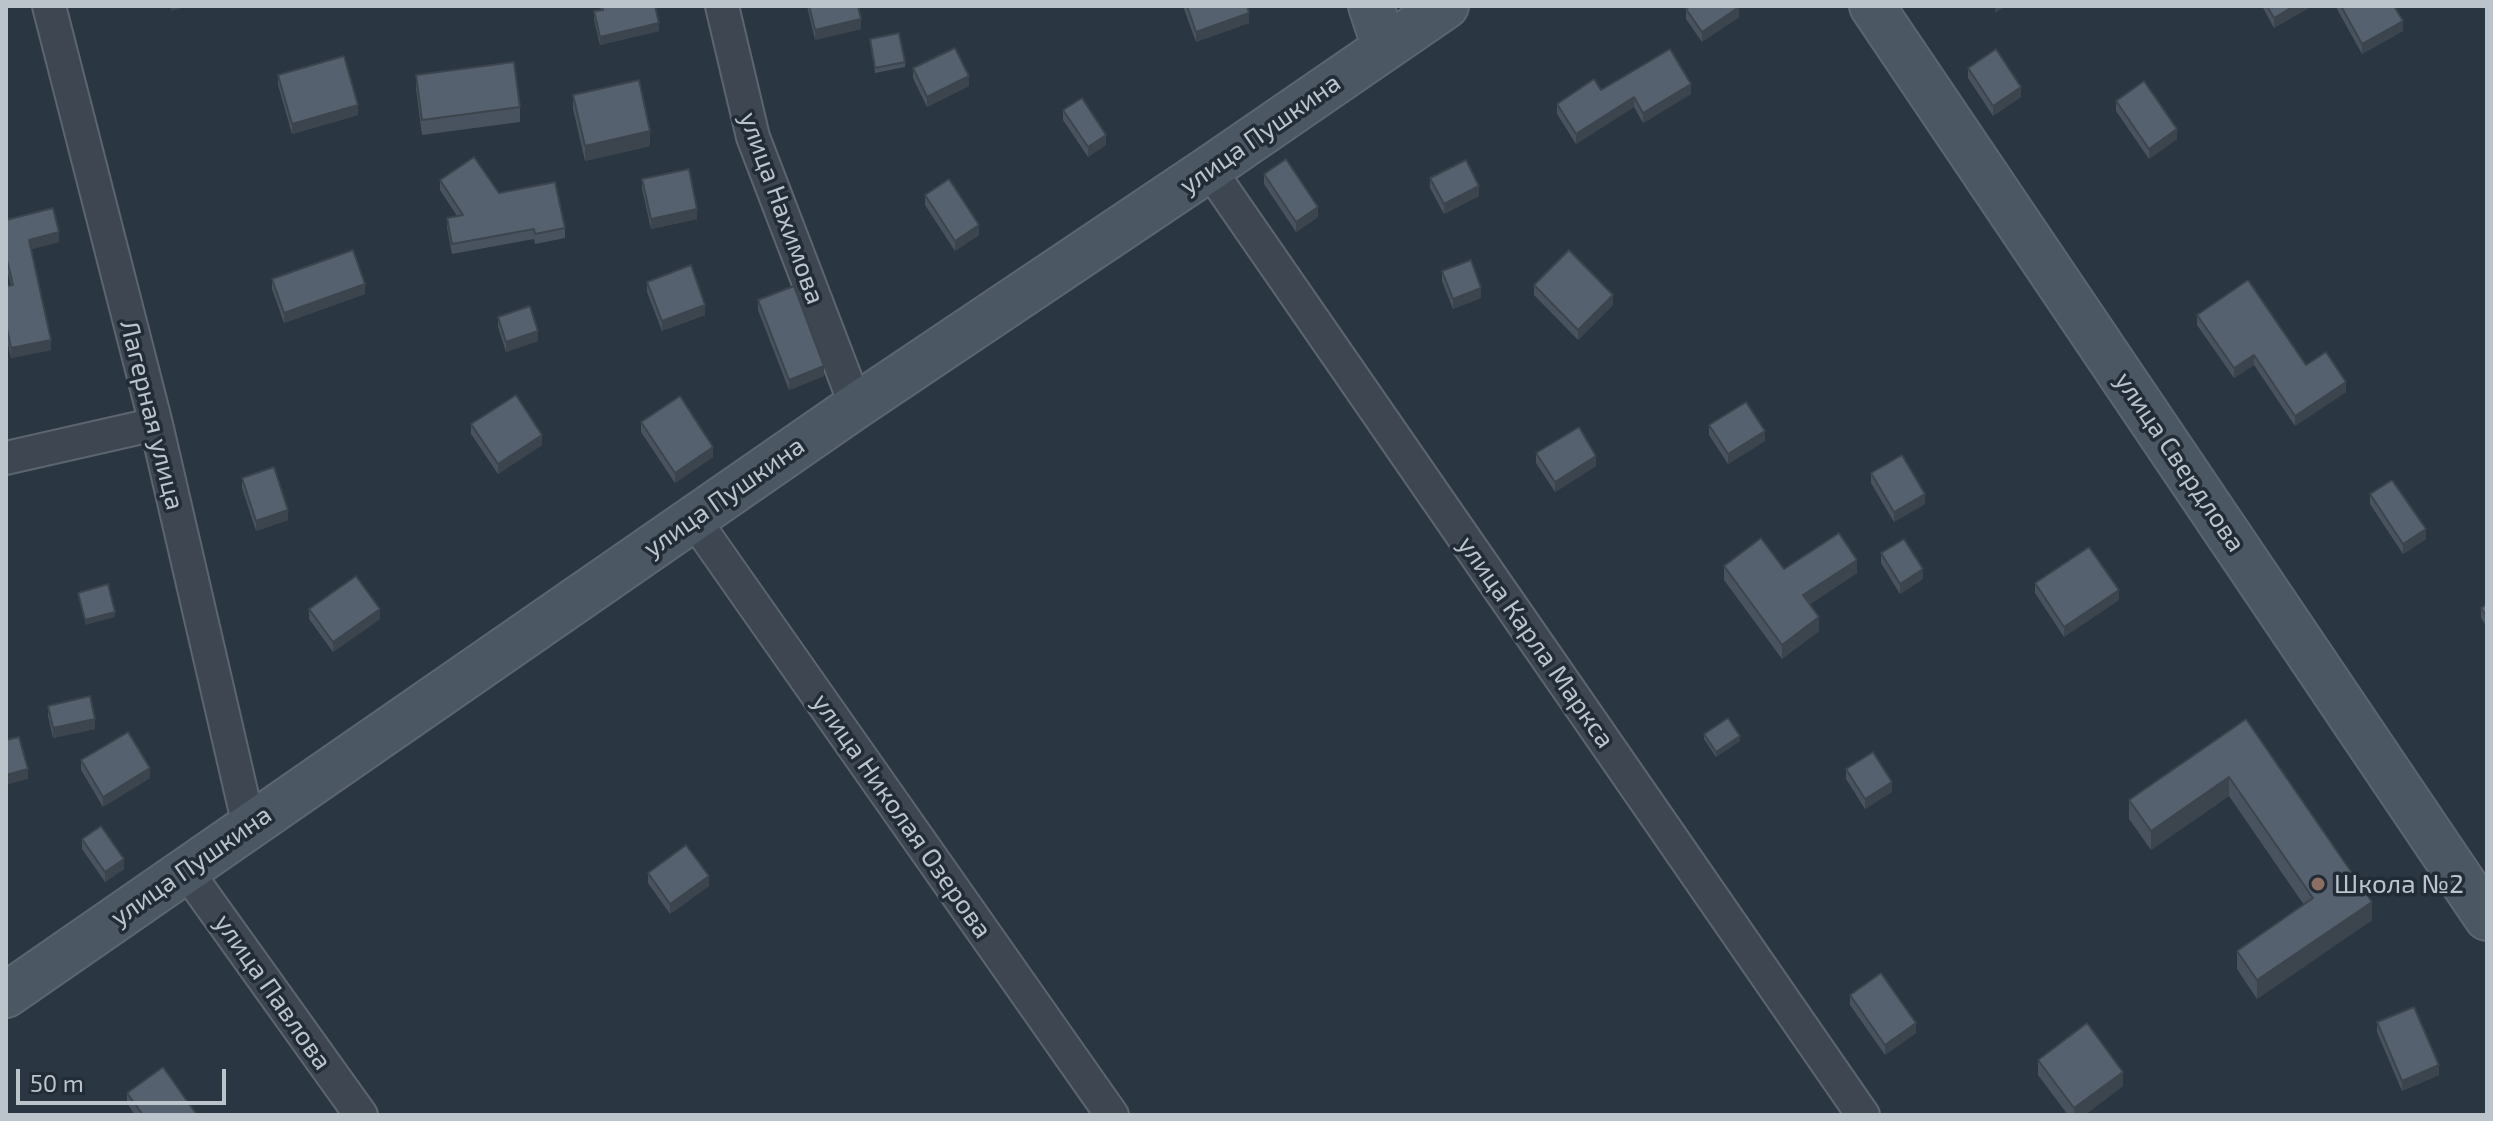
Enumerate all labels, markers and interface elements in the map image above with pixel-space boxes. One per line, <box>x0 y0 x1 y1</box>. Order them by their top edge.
street label: улица Пушкина <box>1174 67 1346 201</box>
street label: улица Нахимова <box>733 108 831 308</box>
street label: Лагерная улица <box>113 317 191 513</box>
street label: улица Свердлова <box>2108 366 2252 558</box>
street label: улица Пушкина <box>638 430 810 564</box>
street label: улица Карла Маркса <box>1451 530 1621 754</box>
street label: улица Николая Озерова <box>806 688 998 944</box>
street label: улица Пушкина <box>105 799 277 933</box>
place label: Школа №2 <box>2334 868 2464 900</box>
marker: Школа №2 <box>2309 875 2327 893</box>
street label: улица Павлова <box>208 908 338 1076</box>
scale bar <box>20 1053 230 1103</box>
text: 50 m <box>30 1068 84 1097</box>

